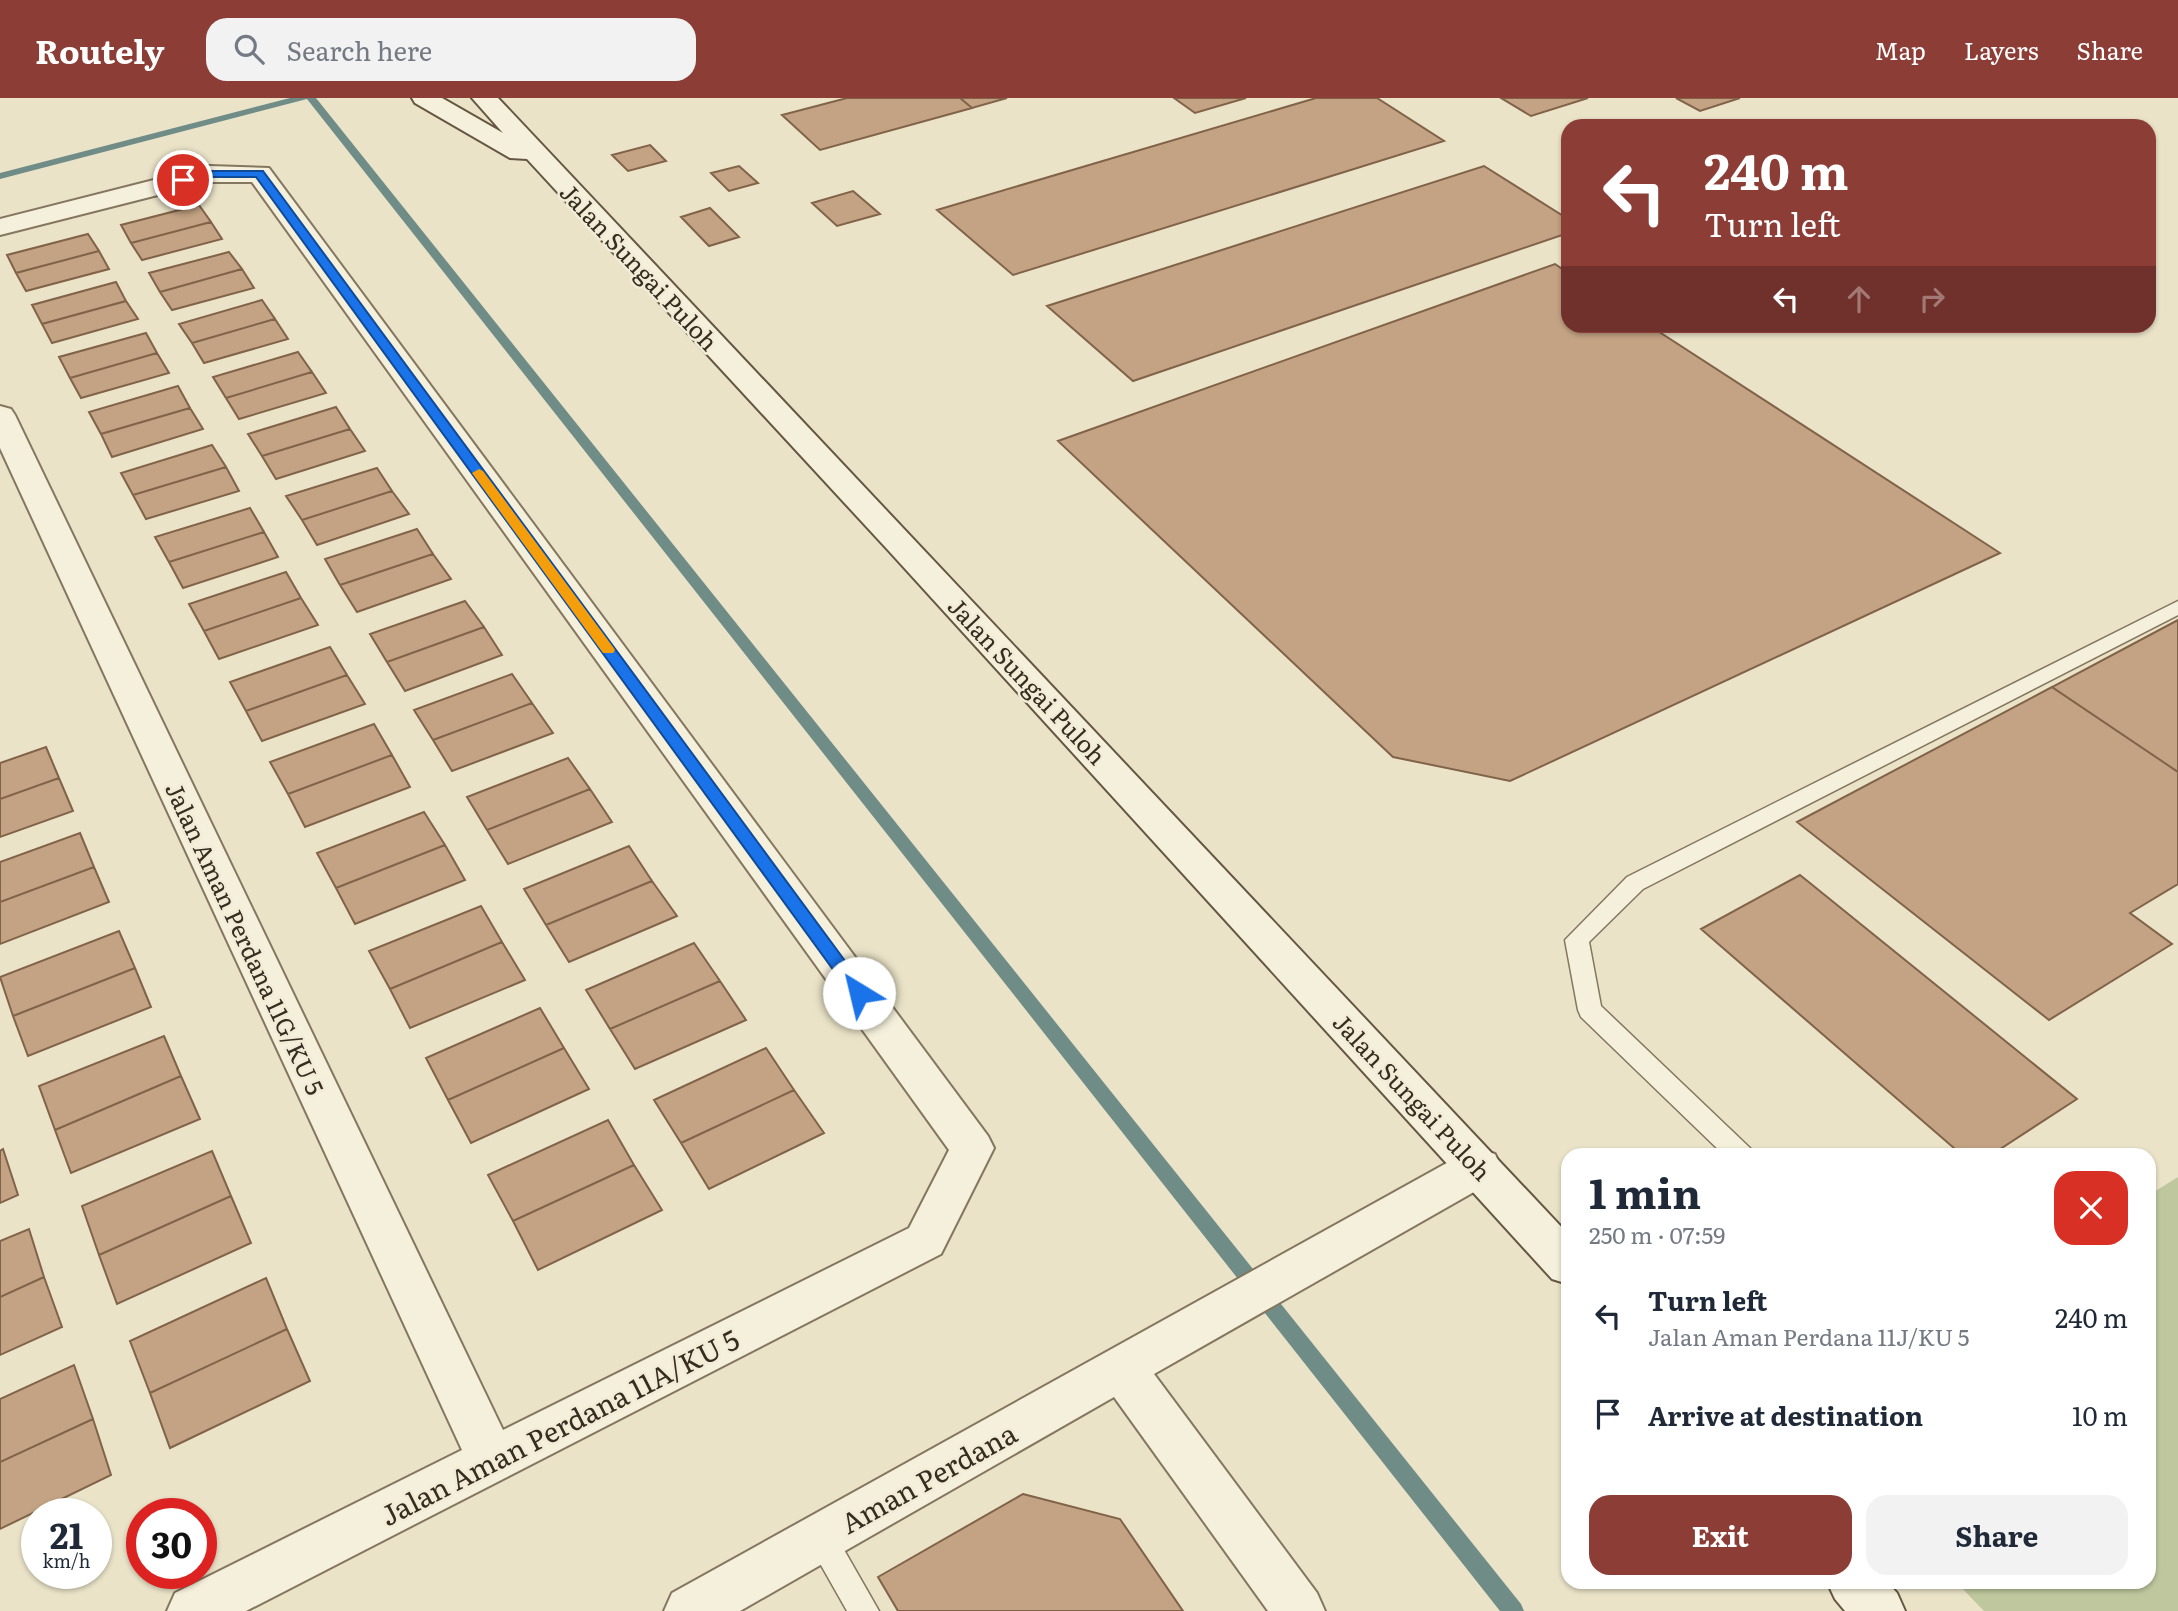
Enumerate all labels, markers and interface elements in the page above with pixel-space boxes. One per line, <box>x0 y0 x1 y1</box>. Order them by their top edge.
search box <box>206 18 696 81</box>
text: Routely <box>35 25 164 74</box>
icon: search <box>230 30 268 68</box>
text: Search here <box>286 30 432 69</box>
text: Map <box>1875 32 1926 67</box>
text: Layers <box>1964 32 2038 67</box>
text: Share <box>2076 32 2143 67</box>
text: 240 m <box>1704 132 1849 205</box>
icon: left <box>1589 147 1680 238</box>
pin <box>153 150 213 210</box>
icon: arrive <box>164 161 202 199</box>
street label: Jalan Sungai Puloh <box>553 174 727 358</box>
text: Turn left <box>1704 199 1841 247</box>
icon: left <box>1767 280 1805 318</box>
icon: ahead <box>1840 280 1878 318</box>
icon: right <box>1913 280 1951 318</box>
street label: Jalan Sungai Puloh <box>941 588 1115 772</box>
street label: Jalan Aman Perdana 11G/KU 5 <box>158 776 334 1100</box>
position arrow <box>822 956 896 1030</box>
street label: Jalan Sungai Puloh <box>1326 1004 1500 1188</box>
text: 1 min <box>1589 1160 1701 1222</box>
button: close <box>2054 1171 2128 1245</box>
text: 250 m · 07:59 <box>1589 1217 1725 1251</box>
text: Turn left <box>1648 1280 1767 1319</box>
icon: left <box>1589 1297 1627 1335</box>
text: 240 m <box>2055 1297 2128 1336</box>
street label: Jalan Aman Perdana 11A/KU 5 <box>372 1317 746 1535</box>
text: Jalan Aman Perdana 11J/KU 5 <box>1648 1319 1970 1353</box>
icon: arrive <box>1589 1395 1627 1433</box>
text: Arrive at destination <box>1648 1395 1923 1434</box>
text: 10 m <box>2072 1395 2128 1434</box>
street label: Aman Perdana <box>832 1411 1024 1543</box>
button: Exit <box>1589 1495 1852 1575</box>
button: Share <box>1866 1495 2128 1575</box>
speed limit sign: 30 <box>126 1498 217 1589</box>
text: 21 <box>50 1508 83 1560</box>
text: km/h <box>43 1547 90 1574</box>

